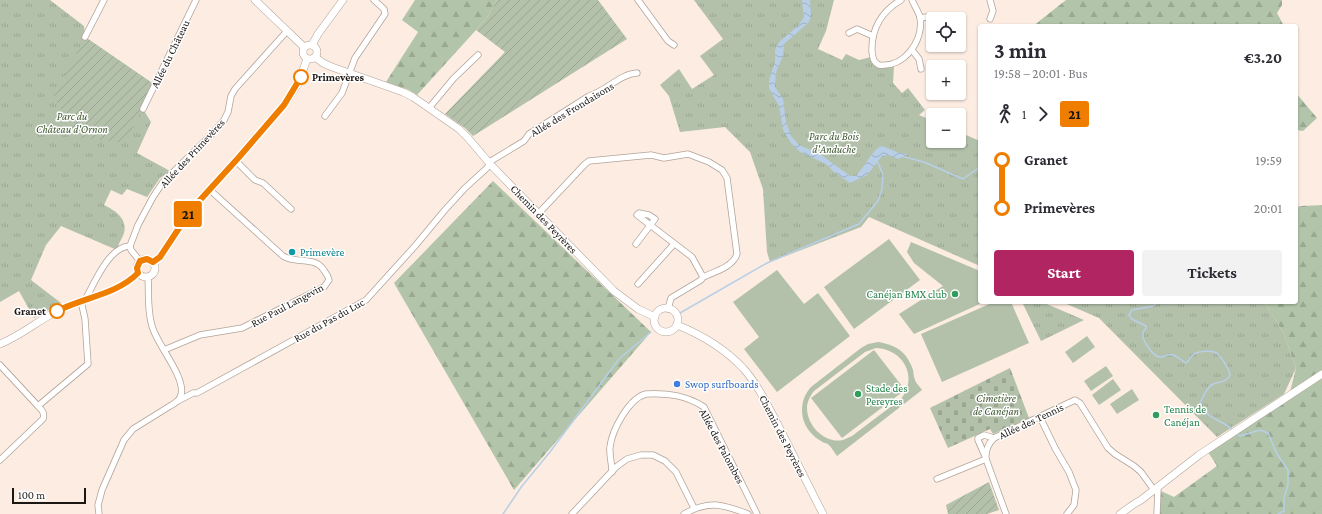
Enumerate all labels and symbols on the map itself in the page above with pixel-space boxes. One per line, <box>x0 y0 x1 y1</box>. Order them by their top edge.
street label: Allée du Château <box>148 18 192 90</box>
marker: Primevères <box>293 69 309 85</box>
place label: Primevères <box>312 71 365 83</box>
street label: Allée des Frondaisons <box>528 79 616 139</box>
park label: Parc du Château d'Ornon <box>36 110 108 135</box>
street label: Allée des Primevères <box>157 116 227 190</box>
park label: Parc du Bois d'Anduche <box>809 130 860 155</box>
street label: Chemin des Peyrères <box>508 182 580 256</box>
line badge: 21 <box>170 201 206 227</box>
place label: Primevère <box>300 246 344 258</box>
marker: Primevère <box>287 247 297 257</box>
street label: Rue Paul Langevin <box>249 281 326 330</box>
place label: Canéjan BMX club <box>867 288 947 301</box>
marker: Canéjan BMX club <box>950 289 960 299</box>
street label: Rue du Pas du Luc <box>292 295 367 344</box>
marker: Granet <box>49 303 65 319</box>
place label: Granet <box>14 305 46 317</box>
place label: Swop surfboards <box>685 378 759 391</box>
marker: Swop surfboards <box>672 379 682 389</box>
place label: Stade des Pereyres <box>866 382 907 408</box>
marker: Stade des Pereyres <box>853 389 863 399</box>
park label: Cimetière de Canéjan <box>973 392 1020 418</box>
street label: Chemin des Peyrères <box>756 393 809 479</box>
street label: Allée des Tennis <box>997 401 1065 441</box>
place label: Tennis de Canéjan <box>1164 403 1206 429</box>
street label: Allée des Palombes <box>697 406 747 486</box>
marker: Tennis de Canéjan <box>1151 410 1161 420</box>
scale bar <box>12 486 86 505</box>

